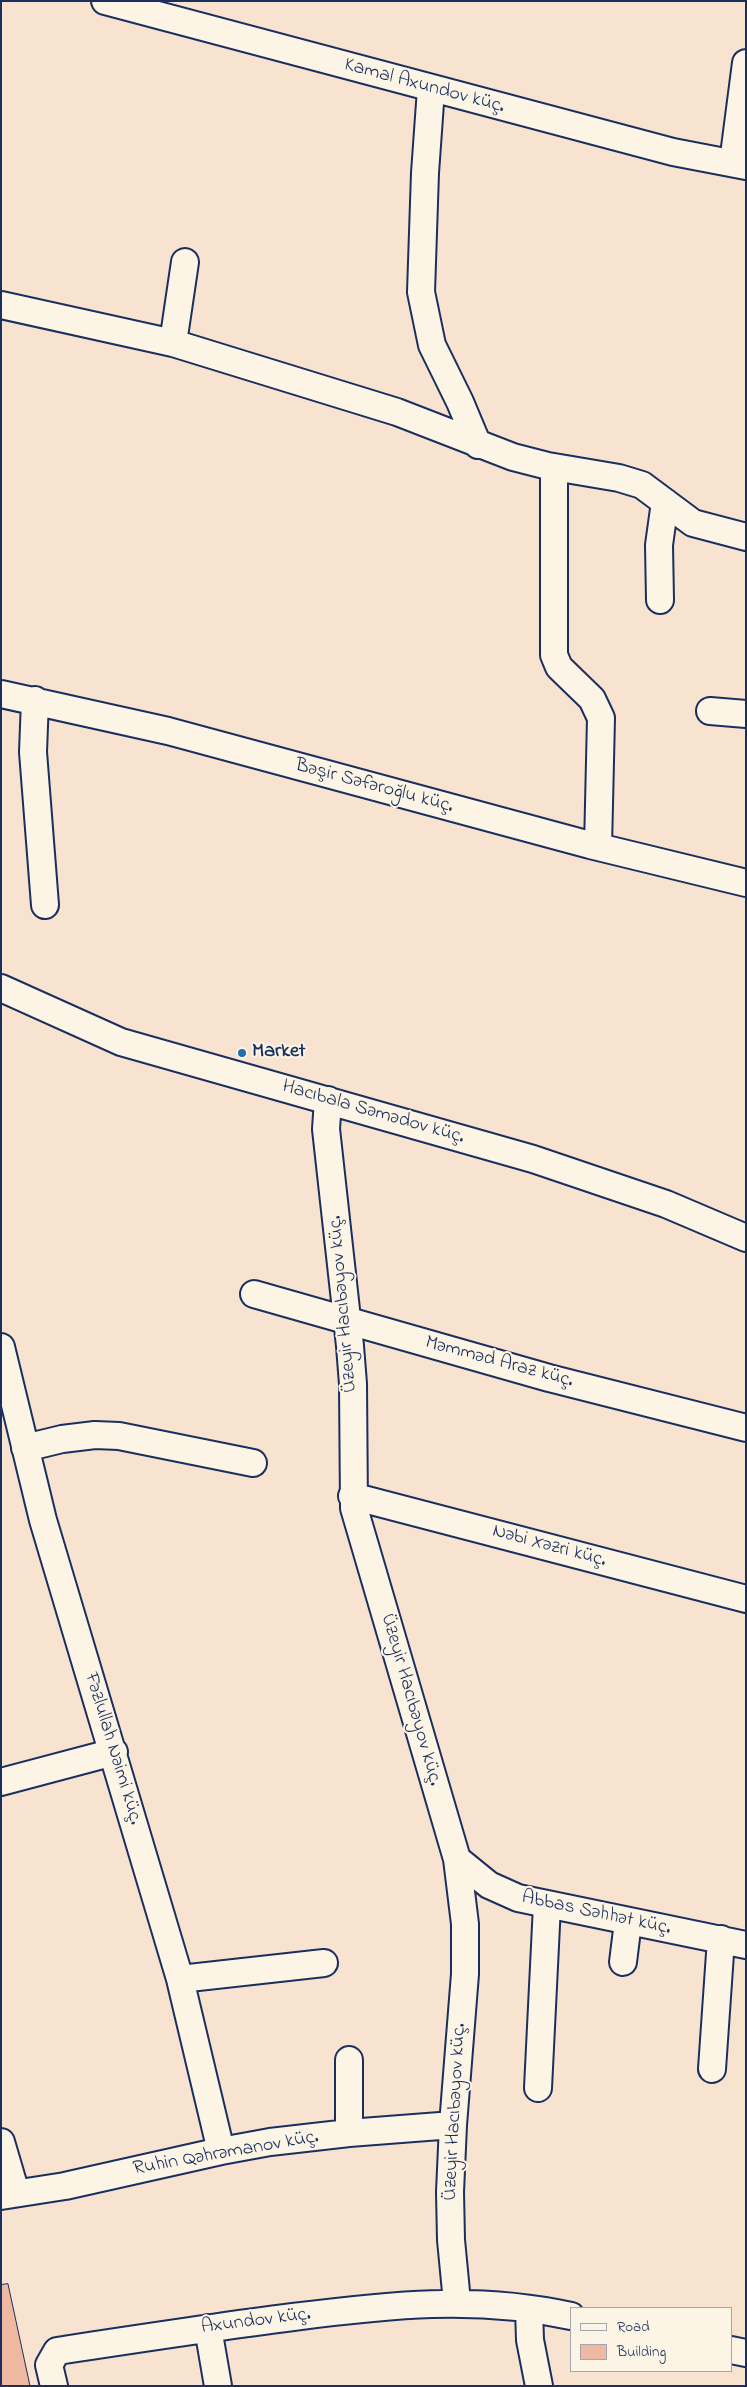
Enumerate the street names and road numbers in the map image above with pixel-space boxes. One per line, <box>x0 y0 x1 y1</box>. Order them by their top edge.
street label: Kamal Axundov küç. <box>341 54 507 120</box>
street label: Bəşir Səfəroğlu küç. <box>292 754 456 820</box>
street label: Hacıbala Səmədov küç. <box>279 1076 467 1150</box>
street label: Üzeyir Hacıbəyov küç. <box>324 1214 364 1394</box>
street label: Məmməd Araz küç. <box>422 1332 576 1394</box>
street label: Nəbi Xəzri küç. <box>489 1520 609 1574</box>
street label: Üzeyir Hacıbəyov küç. <box>374 1611 446 1789</box>
street label: Fəzlullah Nəimi küç. <box>77 1670 147 1828</box>
street label: Abbas Səhhət küç. <box>519 1886 673 1942</box>
street label: Üzeyir Hacıbəyov küç. <box>439 2023 473 2201</box>
street label: Ruhin Qəhrəmanov küç. <box>131 2126 321 2182</box>
street label: Axundov küç. <box>200 2303 312 2341</box>

